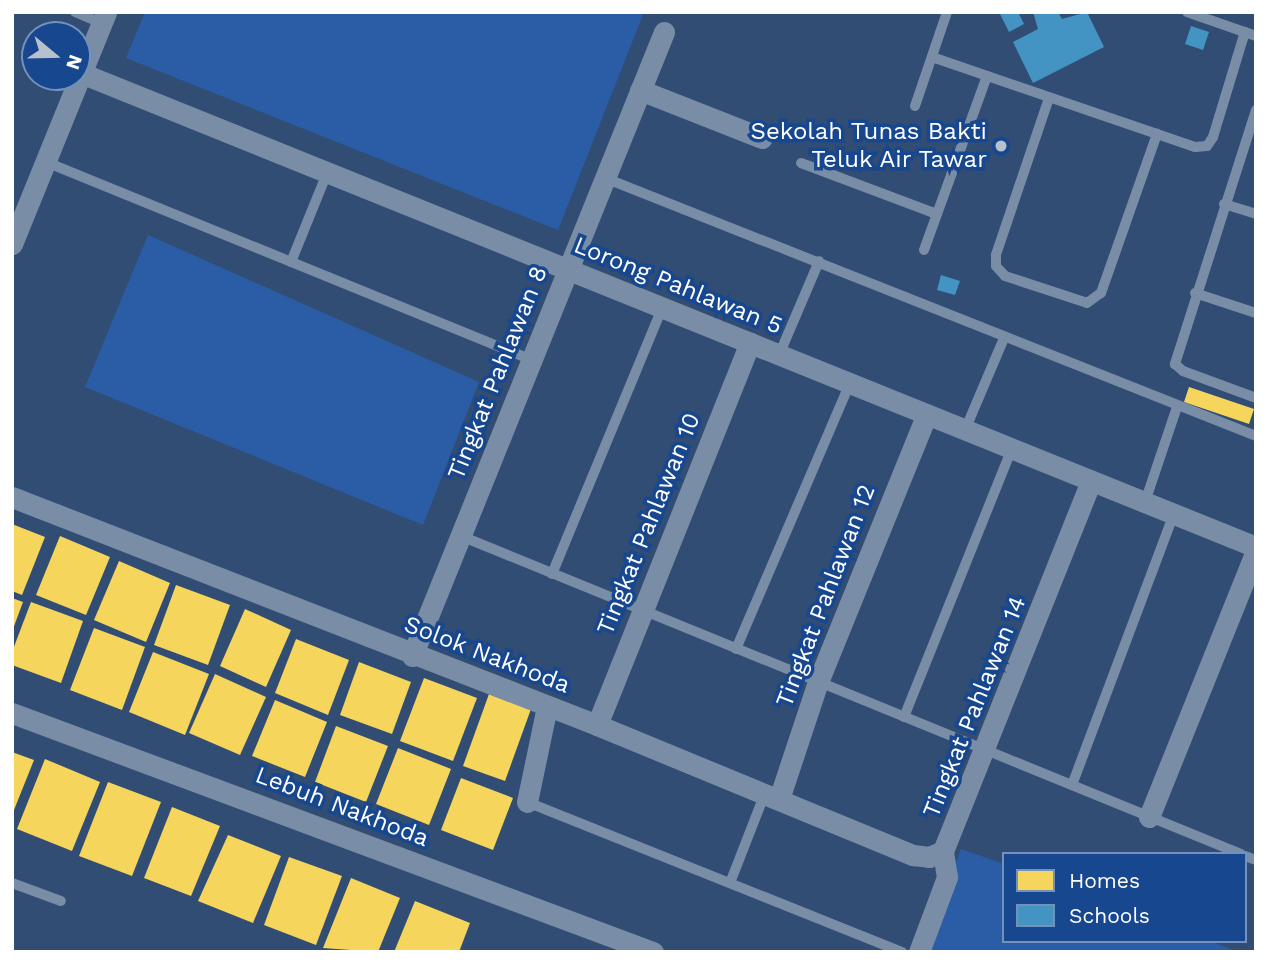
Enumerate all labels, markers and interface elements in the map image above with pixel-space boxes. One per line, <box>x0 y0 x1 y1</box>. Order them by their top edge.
north arrow <box>21 21 91 91</box>
text: N <box>61 52 88 73</box>
place label: Sekolah Tunas Bakti Teluk Air Tawar <box>750 118 987 174</box>
marker: Sekolah Tunas Bakti Teluk Air Tawar <box>993 138 1009 154</box>
street label: Lorong Pahlawan 5 <box>570 231 786 341</box>
street label: Tingkat Pahlawan 8 <box>442 262 554 484</box>
street label: Tingkat Pahlawan 10 <box>591 409 707 639</box>
street label: Tingkat Pahlawan 12 <box>770 481 882 711</box>
street label: Tingkat Pahlawan 14 <box>917 592 1033 822</box>
street label: Solok Nakhoda <box>400 610 574 700</box>
street label: Lebuh Nakhoda <box>251 761 433 853</box>
legend <box>1002 852 1247 943</box>
text: Homes <box>1069 868 1140 893</box>
text: Schools <box>1069 903 1150 928</box>

